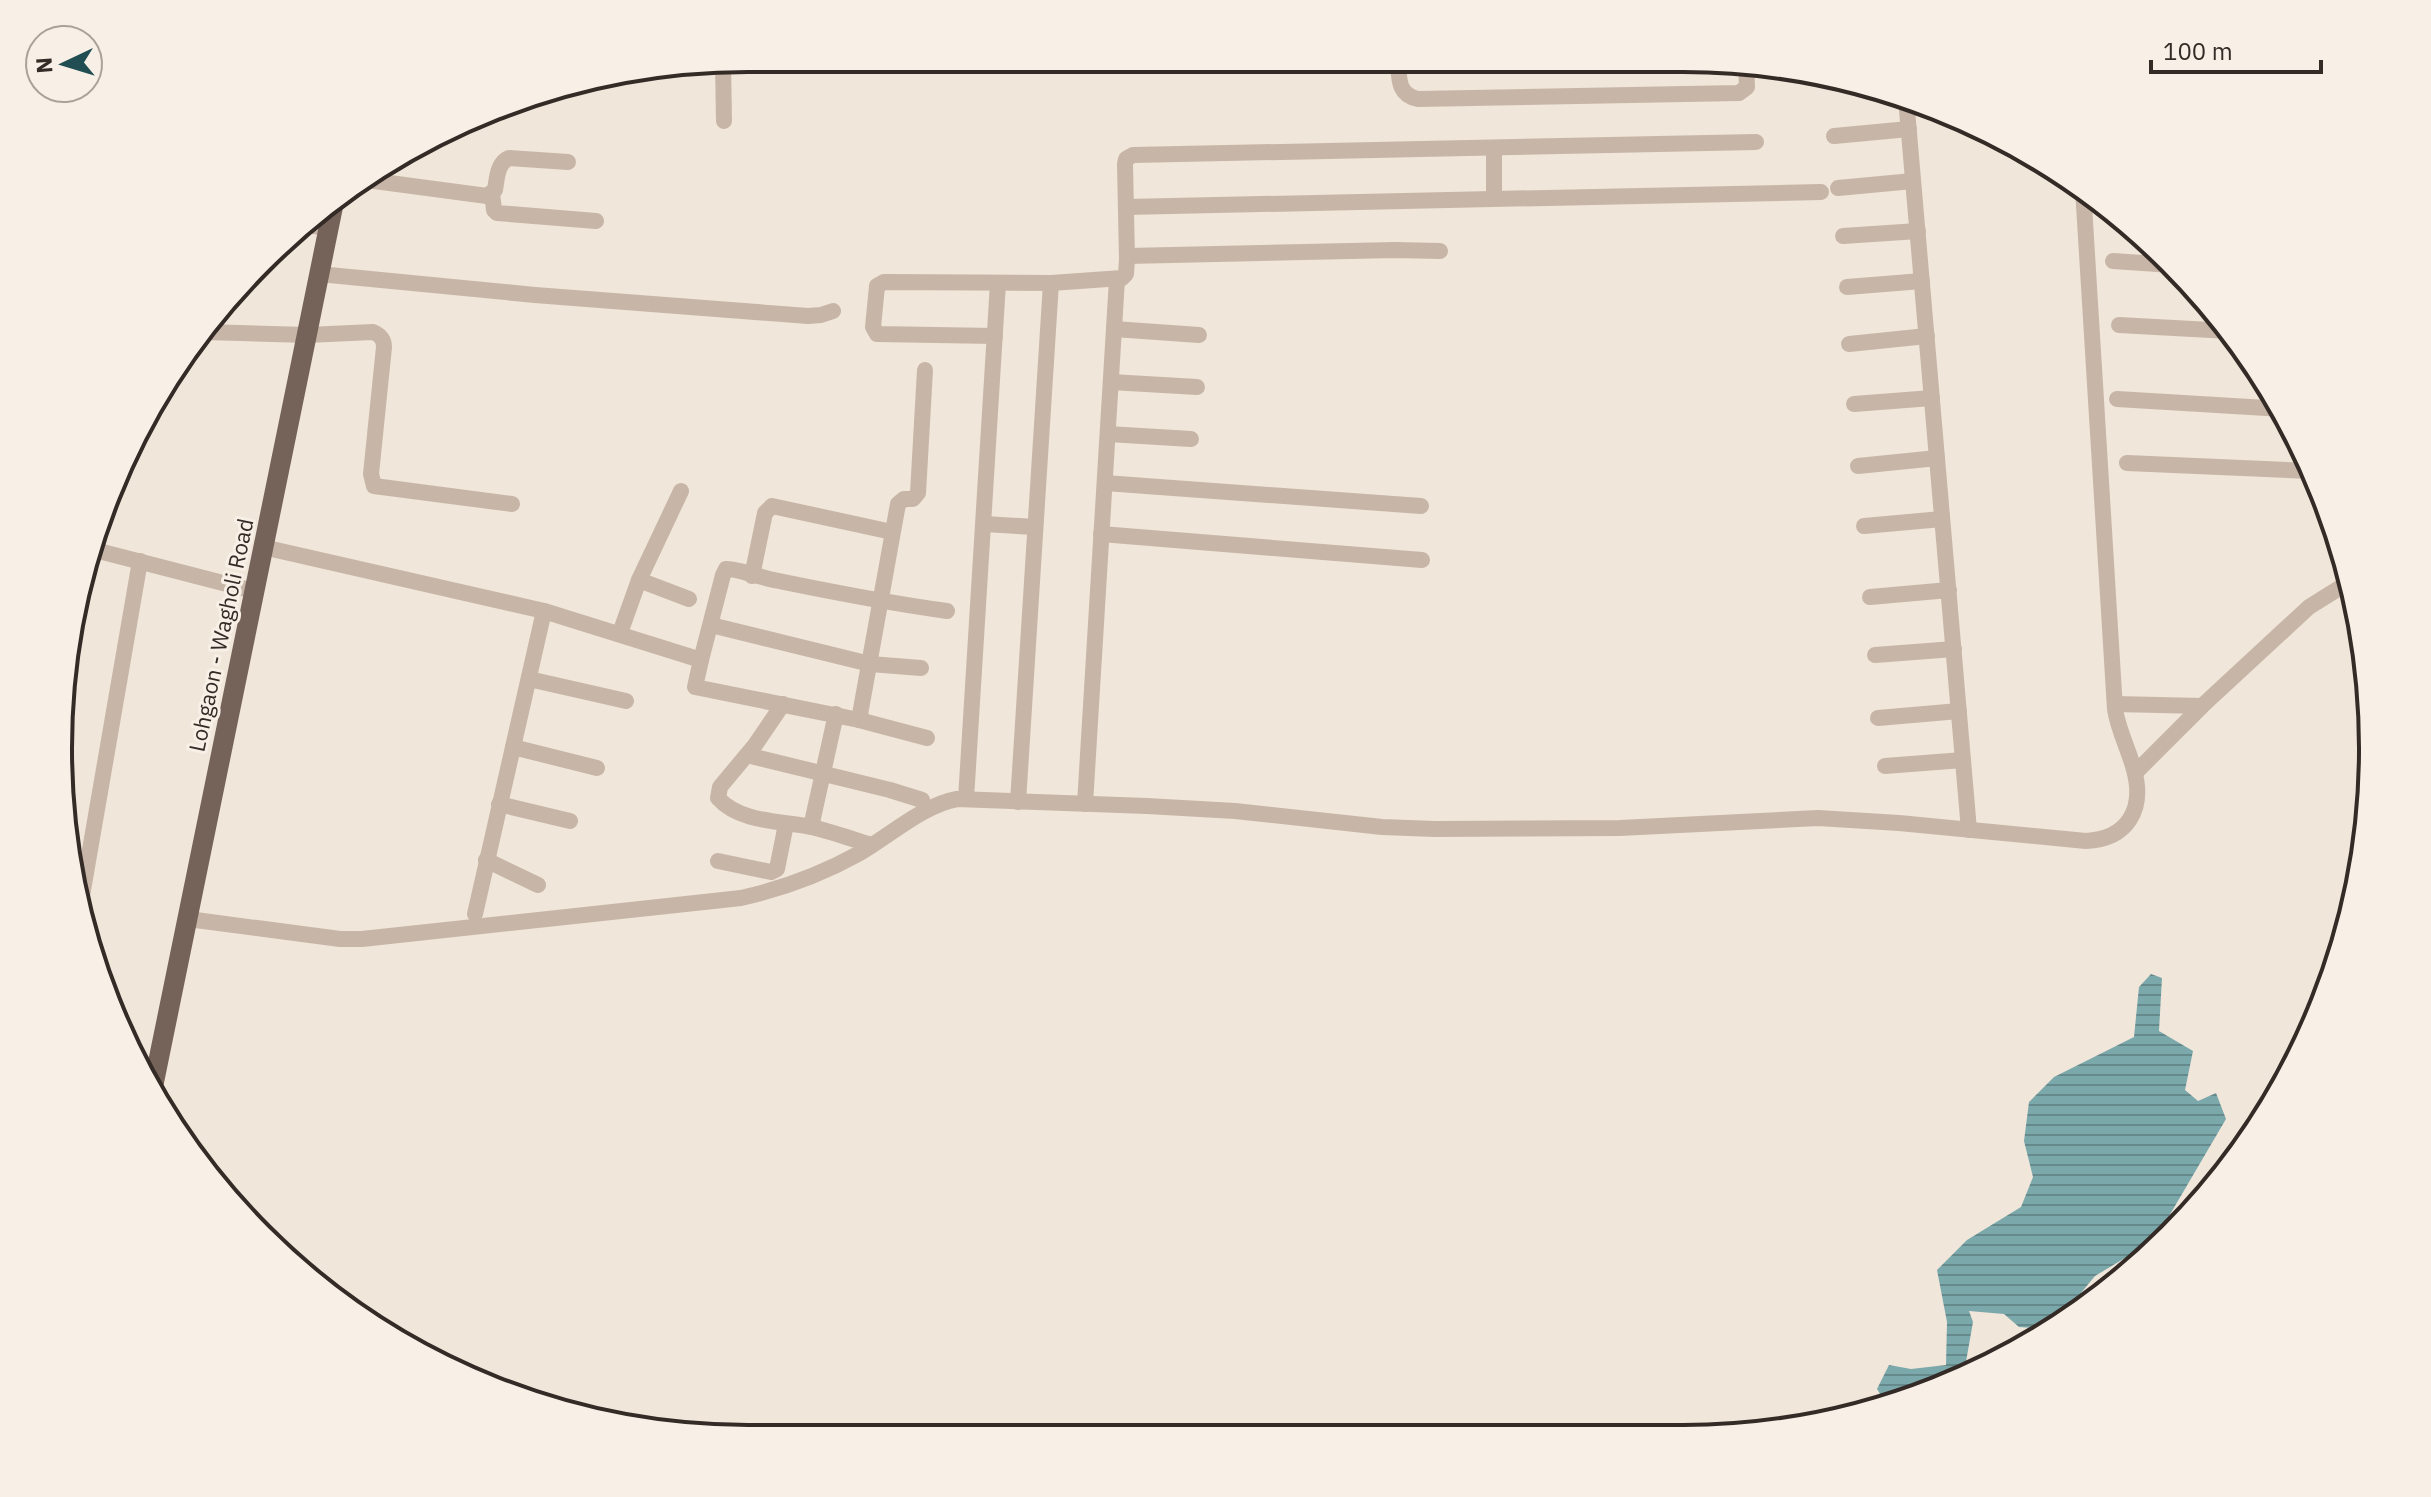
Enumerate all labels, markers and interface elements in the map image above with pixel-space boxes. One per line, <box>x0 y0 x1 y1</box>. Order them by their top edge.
north arrow <box>24 24 104 104</box>
scale bar <box>2151 24 2321 74</box>
text: 100 m <box>2163 35 2233 67</box>
text: N <box>29 56 59 74</box>
street label: Lohgaon - Wagholi Road <box>182 516 259 754</box>

